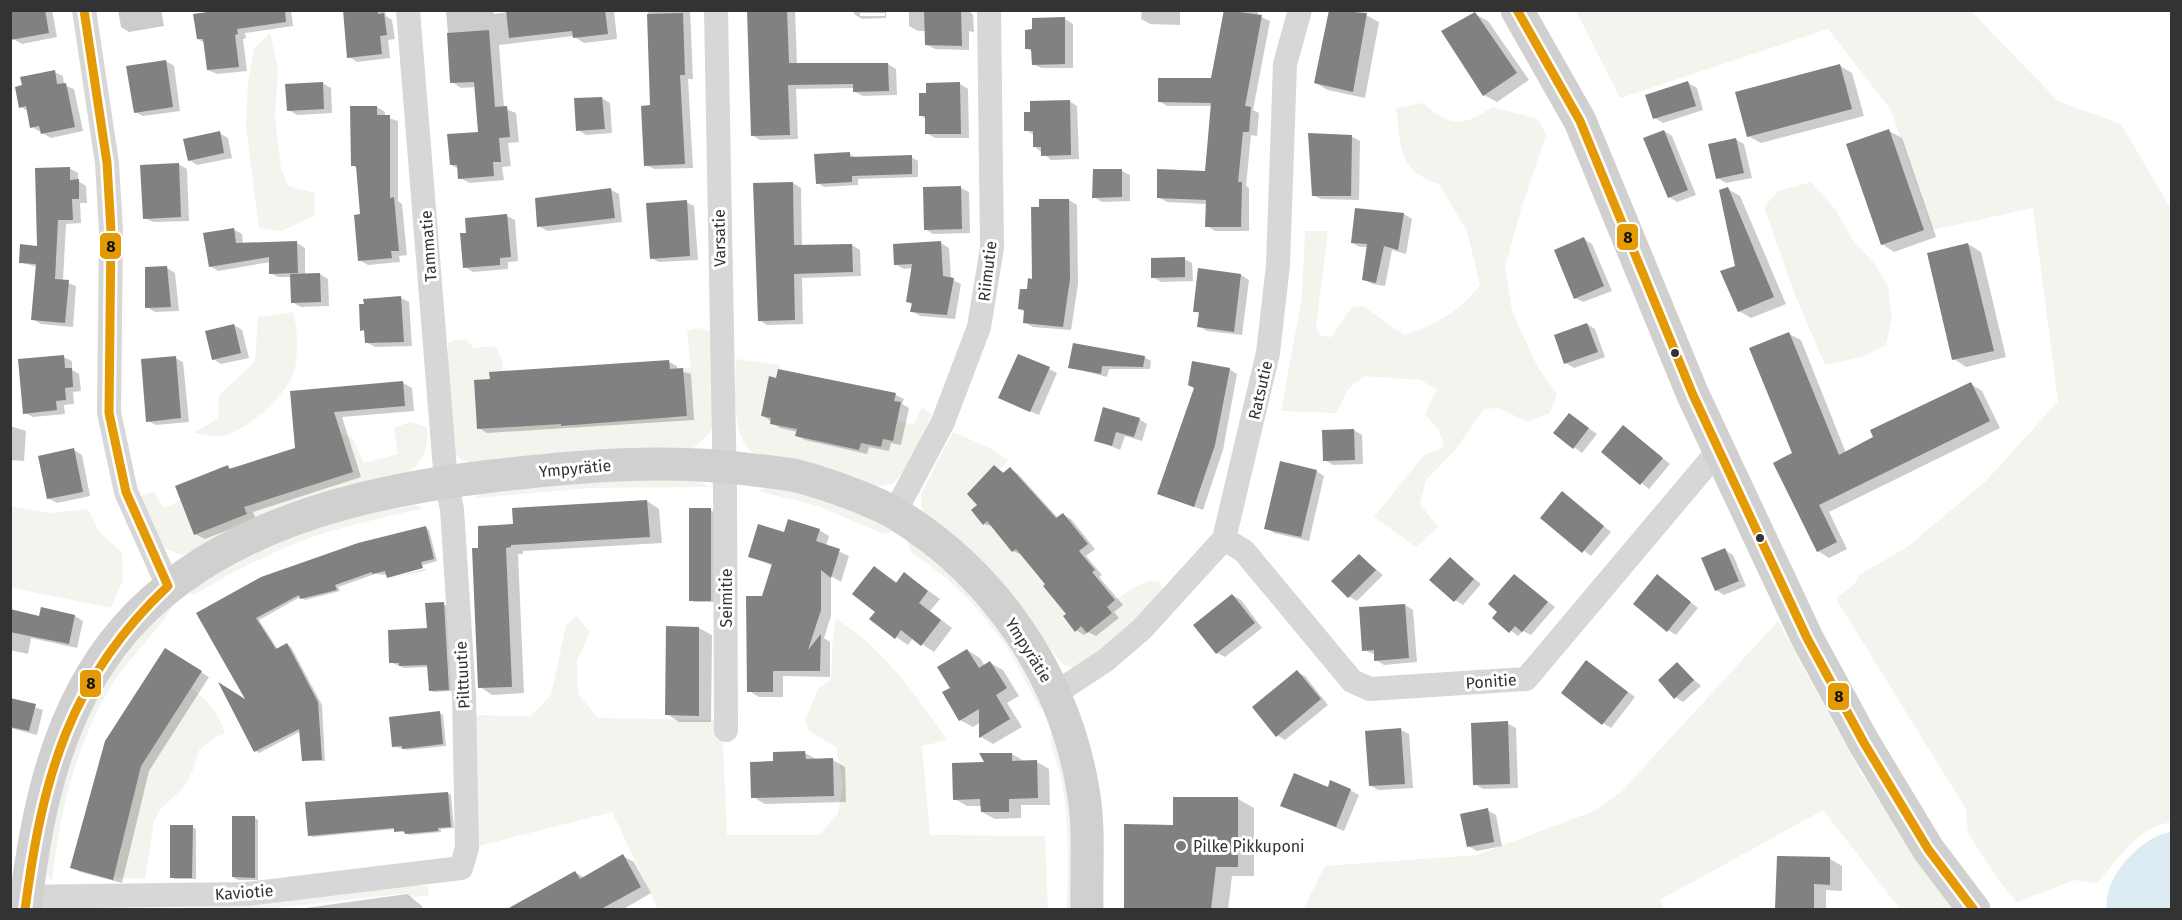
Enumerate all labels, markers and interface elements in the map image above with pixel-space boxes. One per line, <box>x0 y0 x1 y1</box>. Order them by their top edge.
street label: Varsatie <box>709 209 730 267</box>
street label: Tammatie <box>417 210 440 282</box>
line badge: 8 <box>1616 223 1639 251</box>
text: 8 <box>1623 228 1633 247</box>
line badge: 8 <box>99 232 122 260</box>
text: 8 <box>106 237 116 256</box>
street label: Riimutie <box>974 240 1001 302</box>
unlabelled marker <box>1669 347 1681 359</box>
street label: Ratsutie <box>1245 359 1276 421</box>
street label: Ympyrätie <box>538 456 612 481</box>
unlabelled marker <box>1754 532 1766 544</box>
street label: Seimitie <box>717 568 736 628</box>
street label: Ympyrätie <box>1001 615 1056 686</box>
street label: Pilttuutie <box>451 641 474 709</box>
line badge: 8 <box>79 669 102 698</box>
street label: Ponitie <box>1465 670 1517 693</box>
text: 8 <box>86 674 96 693</box>
line badge: 8 <box>1827 682 1850 711</box>
text: 8 <box>1834 687 1844 706</box>
place label: Pilke Pikkuponi <box>1193 837 1305 856</box>
marker: Pilke Pikkuponi <box>1174 839 1188 853</box>
street label: Kaviotie <box>214 881 274 904</box>

